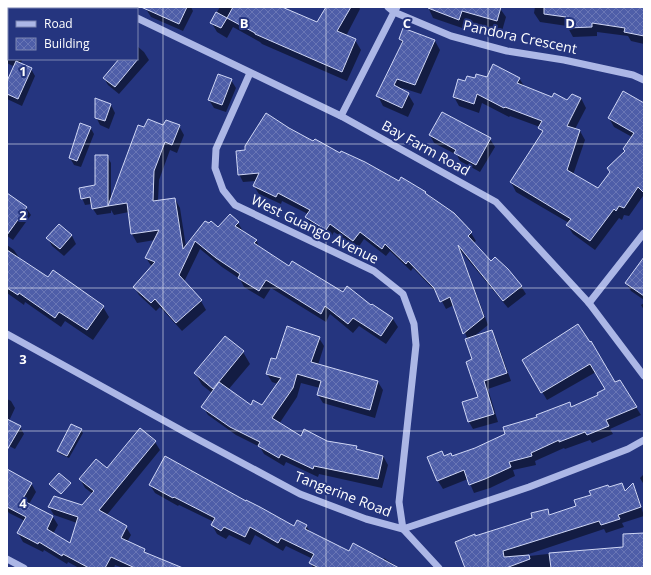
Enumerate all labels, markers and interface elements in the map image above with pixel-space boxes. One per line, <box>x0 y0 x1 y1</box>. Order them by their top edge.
legend <box>8 8 138 60</box>
text: B <box>240 14 249 32</box>
text: C <box>403 14 411 32</box>
text: D <box>565 14 575 32</box>
text: Road <box>44 15 73 32</box>
street label: Pandora Crescent <box>461 15 579 58</box>
text: Building <box>44 35 90 52</box>
text: 1 <box>19 62 27 80</box>
street label: Bay Farm Road <box>379 115 474 180</box>
street label: West Guango Avenue <box>248 189 382 268</box>
text: 2 <box>19 206 27 224</box>
text: 3 <box>19 350 27 368</box>
street label: Tangerine Road <box>292 466 394 521</box>
text: 4 <box>19 494 27 512</box>

